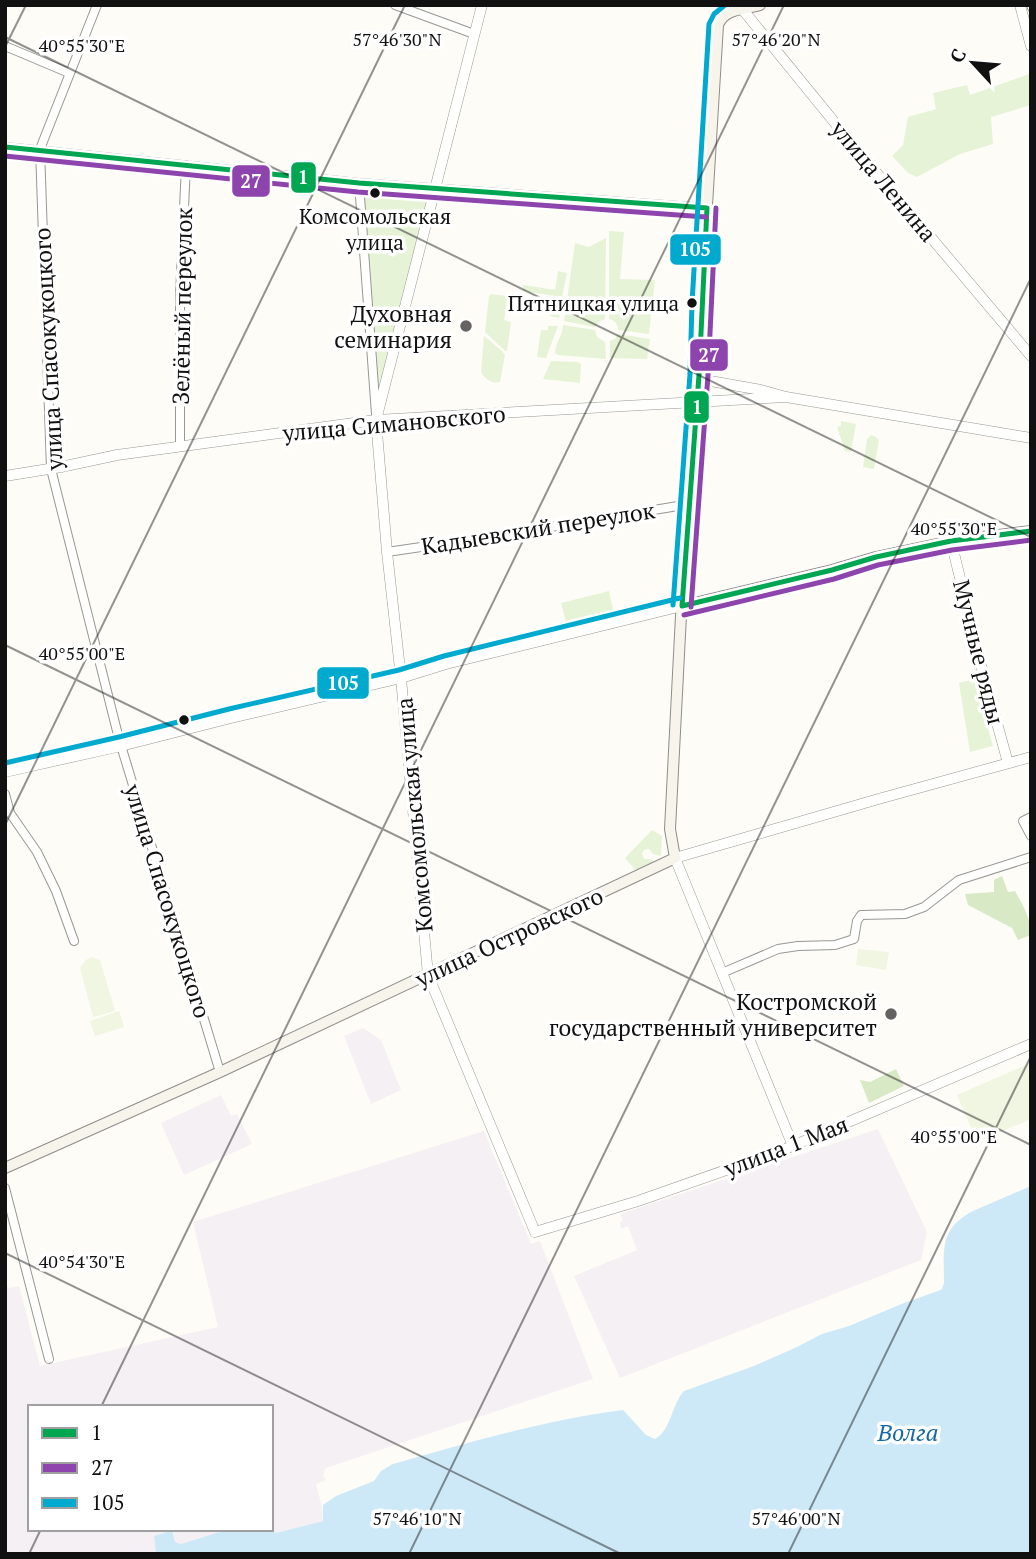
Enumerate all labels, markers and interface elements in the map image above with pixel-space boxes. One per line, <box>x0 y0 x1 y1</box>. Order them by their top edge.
text: 57°46'30"N <box>352 27 442 51</box>
text: 57°46'20"N <box>731 27 821 51</box>
north arrow <box>938 28 1008 98</box>
text: 40°55'30"E <box>39 33 125 57</box>
text: С <box>943 44 971 66</box>
street label: улица Ленина <box>823 113 944 248</box>
line badge: 1 <box>290 161 317 194</box>
line badge: 27 <box>231 164 271 198</box>
text: 1 <box>298 164 308 189</box>
text: 27 <box>240 168 262 193</box>
marker: Комсомольская улица <box>368 186 382 200</box>
place label: Комсомольская улица <box>299 202 451 256</box>
street label: Зелёный переулок <box>165 206 199 405</box>
street label: улица Спасокукоцкого <box>26 227 70 472</box>
line badge: 105 <box>669 233 722 266</box>
text: 105 <box>679 236 711 261</box>
place label: Пятницкая улица <box>508 289 679 317</box>
marker: Пятницкая улица <box>685 296 699 310</box>
place label: Духовная семинария <box>334 298 452 355</box>
marker: Духовная семинария <box>458 318 474 334</box>
line badge: 27 <box>689 338 729 372</box>
text: 27 <box>698 342 720 367</box>
line badge: 1 <box>683 390 710 424</box>
text: 1 <box>692 394 702 419</box>
street label: улица Симановского <box>280 398 507 448</box>
street label: Кадыевский переулок <box>419 494 657 562</box>
text: 40°55'30"E <box>911 516 997 540</box>
street label: Мучные ряды <box>946 576 1012 728</box>
text: 40°55'00"E <box>39 641 125 665</box>
line badge: 105 <box>316 666 370 700</box>
text: 105 <box>327 670 359 695</box>
street label: Комсомольская улица <box>388 696 440 934</box>
unlabelled marker <box>177 713 191 727</box>
street label: улица Спасокукоцкого <box>117 779 218 1022</box>
street label: улица Островского <box>409 880 608 995</box>
place label: Костромской государственный университет <box>549 986 877 1043</box>
marker: Костромской государственный университет <box>883 1006 899 1022</box>
street label: улица 1 Мая <box>719 1108 853 1184</box>
text: 40°55'00"E <box>911 1124 997 1148</box>
text: 40°54'30"E <box>39 1249 125 1273</box>
legend <box>28 1405 273 1531</box>
water label: Волга <box>877 1416 938 1448</box>
text: 1 <box>91 1418 102 1446</box>
text: 27 <box>91 1453 113 1481</box>
text: 105 <box>91 1488 125 1516</box>
text: 57°46'10"N <box>372 1506 462 1530</box>
text: 57°46'00"N <box>751 1506 841 1530</box>

